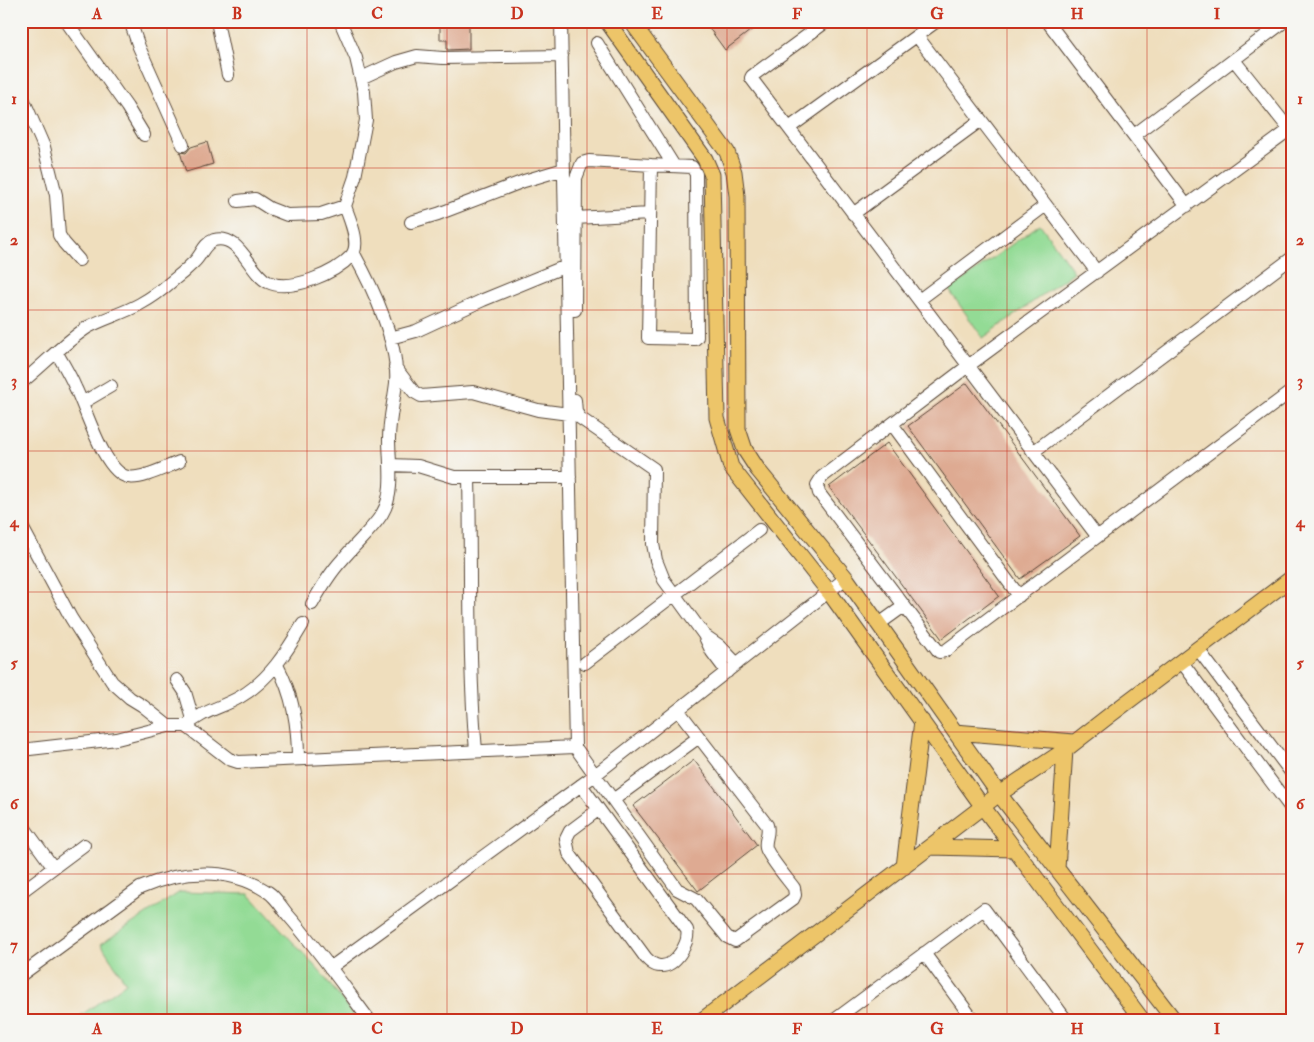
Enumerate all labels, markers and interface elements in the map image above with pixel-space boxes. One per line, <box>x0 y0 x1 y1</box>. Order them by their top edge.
text: A <box>91 4 103 24</box>
text: B <box>232 4 242 24</box>
text: C <box>371 4 383 24</box>
text: D <box>510 4 524 24</box>
text: E <box>651 4 663 24</box>
text: F <box>792 4 802 24</box>
text: G <box>930 4 944 24</box>
text: H <box>1070 4 1084 24</box>
text: I <box>1214 4 1221 24</box>
text: 1 <box>11 89 17 109</box>
text: 1 <box>1297 89 1303 109</box>
text: 2 <box>10 230 18 250</box>
text: 2 <box>1296 230 1304 250</box>
text: 3 <box>11 371 17 391</box>
text: 3 <box>1297 371 1303 391</box>
text: 4 <box>9 512 20 532</box>
text: 4 <box>1295 512 1306 532</box>
text: 5 <box>10 653 18 673</box>
text: 5 <box>1296 653 1304 673</box>
text: 6 <box>10 794 20 814</box>
text: 6 <box>1296 794 1306 814</box>
text: 7 <box>10 935 18 955</box>
text: 7 <box>1296 935 1304 955</box>
text: A <box>91 1019 103 1039</box>
text: B <box>232 1019 242 1039</box>
text: C <box>371 1019 383 1039</box>
text: D <box>510 1019 524 1039</box>
text: E <box>651 1019 663 1039</box>
text: F <box>792 1019 802 1039</box>
text: G <box>930 1019 944 1039</box>
text: H <box>1070 1019 1084 1039</box>
text: I <box>1214 1019 1221 1039</box>

